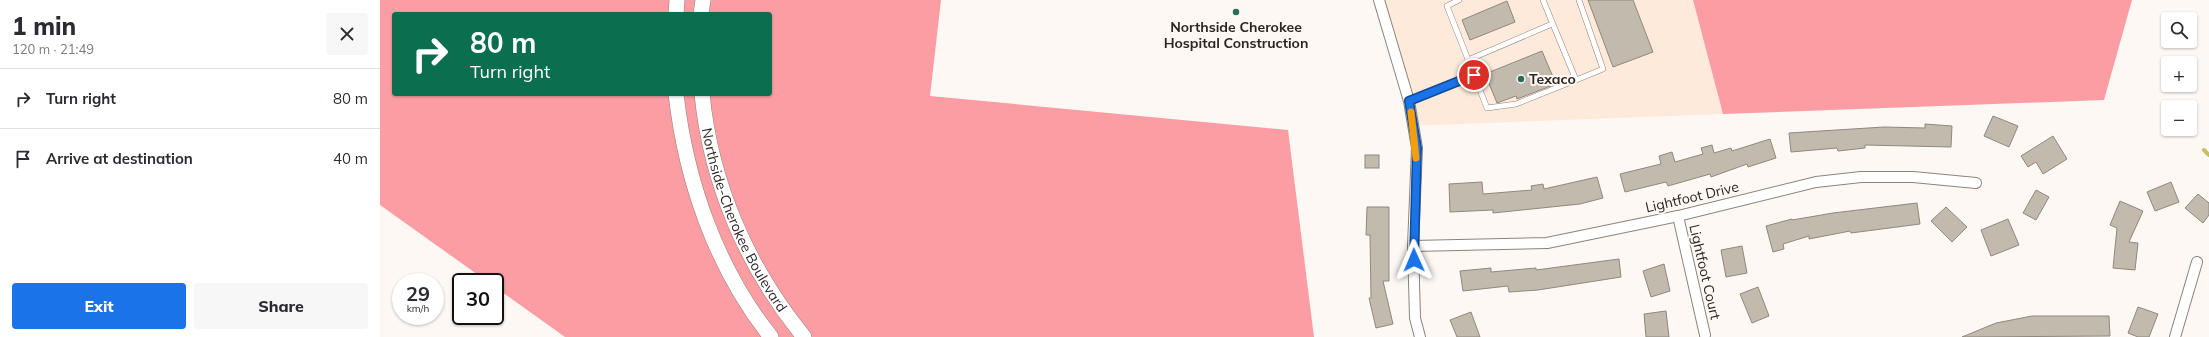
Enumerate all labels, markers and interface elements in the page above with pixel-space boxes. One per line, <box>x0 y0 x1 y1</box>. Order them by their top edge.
marker: Northside Cherokee Hospital Construction <box>1231 7 1241 17</box>
text: 1 min <box>12 11 76 41</box>
map controls <box>2161 12 2197 136</box>
button: search <box>2161 12 2197 48</box>
button: close <box>326 13 368 55</box>
place label: Northside Cherokee Hospital Construction <box>1164 18 1308 52</box>
text: 80 m <box>470 25 536 60</box>
icon: right <box>404 28 456 80</box>
text: 120 m · 21:49 <box>12 41 94 57</box>
button: + <box>2161 56 2197 92</box>
pin <box>1457 58 1491 92</box>
text: Turn right <box>470 60 550 83</box>
icon: arrive <box>1463 64 1485 86</box>
place label: Texaco <box>1529 70 1576 88</box>
marker: Texaco <box>1516 74 1526 84</box>
icon: right <box>12 88 34 110</box>
text: Turn right <box>46 89 116 108</box>
text: 80 m <box>333 89 368 108</box>
button: − <box>2161 100 2197 136</box>
street label: Northside-Cherokee Boulevard <box>698 126 791 315</box>
icon: arrive <box>12 148 34 170</box>
text: Arrive at destination <box>46 149 193 168</box>
text: 40 m <box>333 149 368 168</box>
street label: Lightfoot Drive <box>1644 178 1740 216</box>
street label: Lightfoot Court <box>1685 223 1725 321</box>
position arrow <box>1393 239 1435 281</box>
speed limit sign: 30 <box>452 273 504 325</box>
text: 29 <box>406 281 430 306</box>
button: Exit <box>12 283 186 329</box>
button: Share <box>194 283 368 329</box>
text: km/h <box>407 302 429 315</box>

